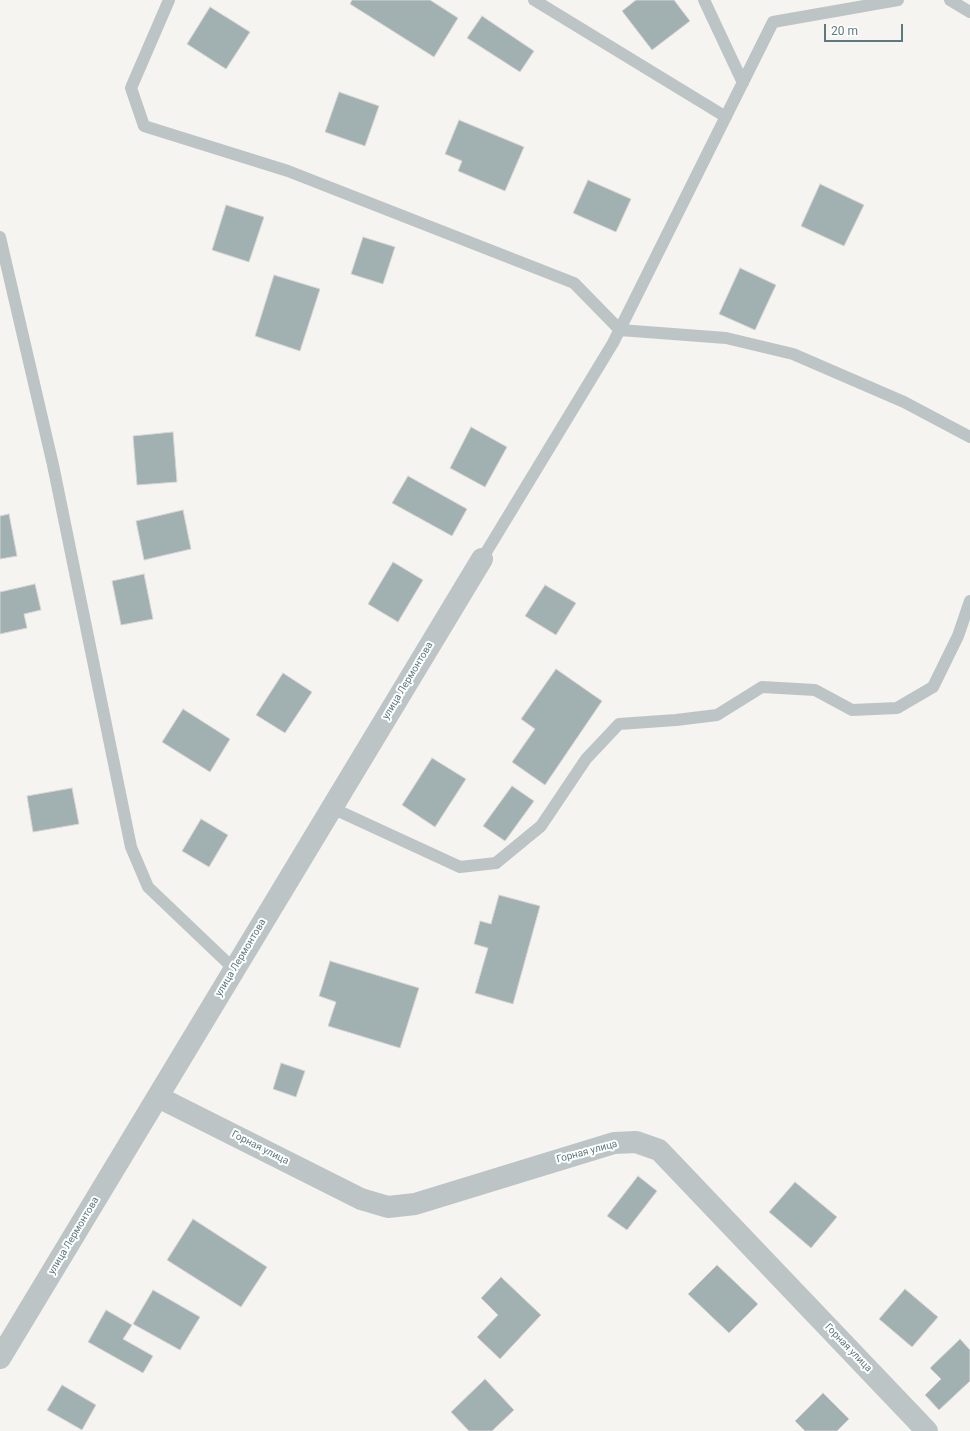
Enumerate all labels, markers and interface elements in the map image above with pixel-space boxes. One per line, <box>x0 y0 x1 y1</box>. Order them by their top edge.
scale bar <box>826 16 905 42</box>
text: 20 m <box>831 24 858 38</box>
street label: улица Лермонтова <box>380 640 436 722</box>
street label: улица Лермонтова <box>213 917 269 999</box>
street label: Горная улица <box>229 1128 291 1168</box>
street label: Горная улица <box>555 1138 619 1166</box>
street label: улица Лермонтова <box>46 1195 102 1277</box>
street label: Горная улица <box>822 1321 874 1375</box>

